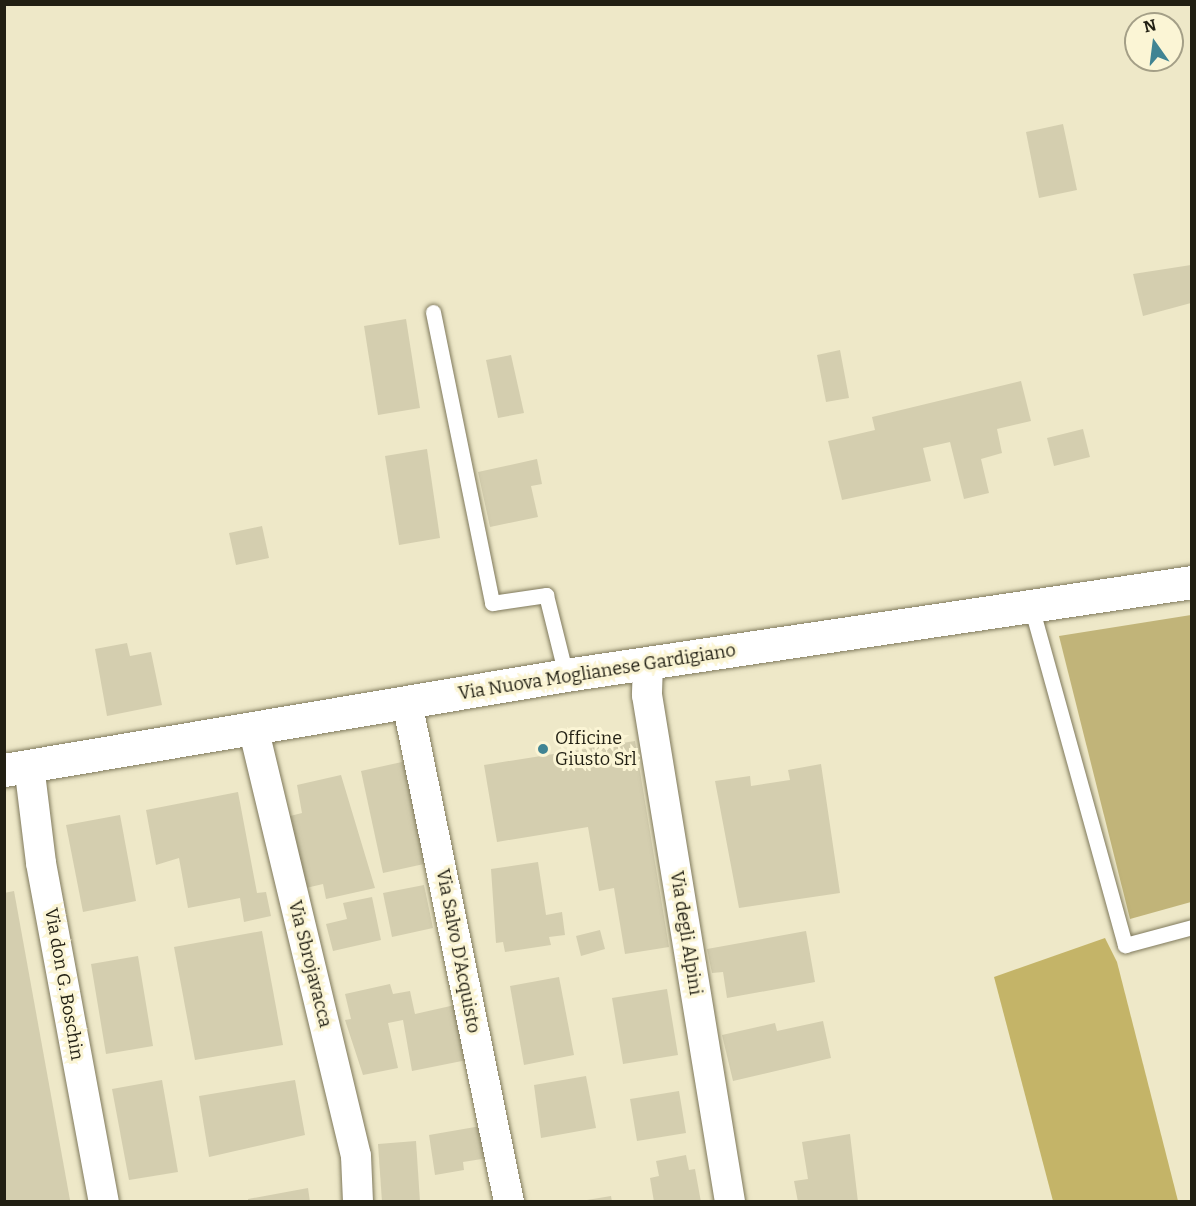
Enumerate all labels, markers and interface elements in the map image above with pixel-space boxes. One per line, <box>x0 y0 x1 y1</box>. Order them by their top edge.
north arrow <box>1124 12 1184 72</box>
text: N <box>1142 15 1158 37</box>
street label: Via Nuova Moglianese Gardigiano <box>457 639 737 705</box>
place label: Officine Giusto Srl <box>555 728 637 771</box>
marker: Officine Giusto Srl <box>536 742 550 756</box>
street label: Via Salvo D'Acquisto <box>431 867 485 1035</box>
street label: Via degli Alpini <box>666 869 706 997</box>
street label: Via Sbrojavacca <box>284 898 336 1030</box>
street label: Via don G. Boschin <box>40 906 88 1062</box>

